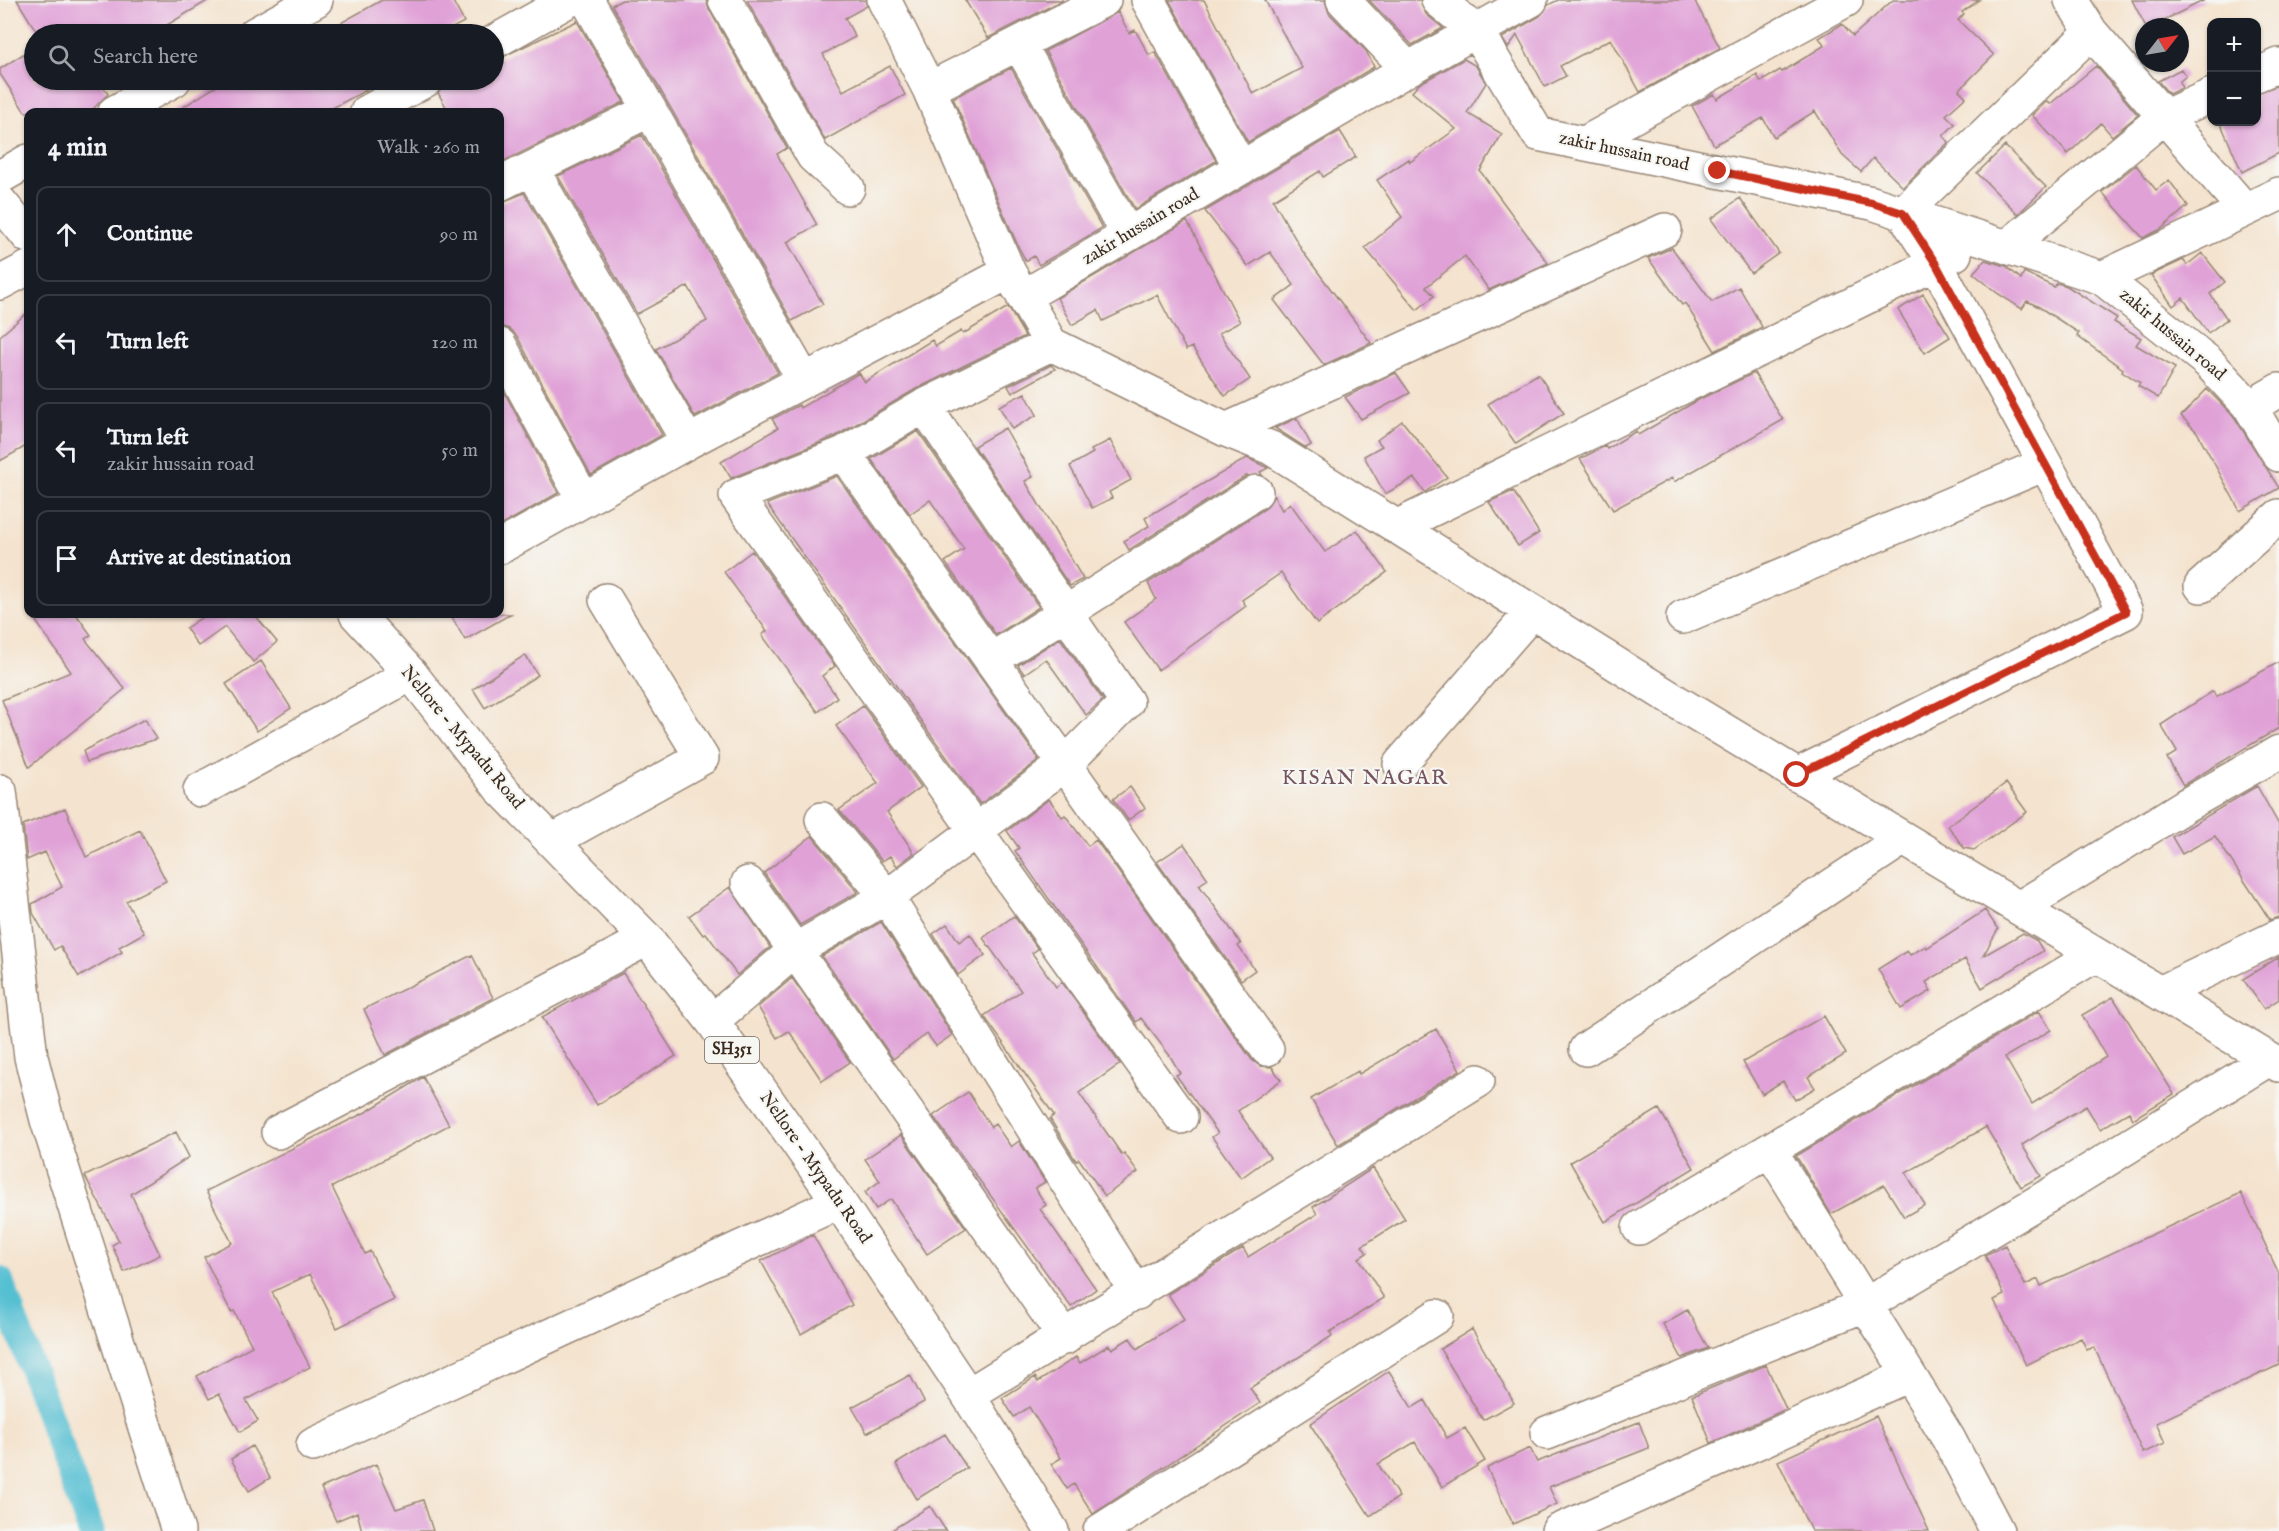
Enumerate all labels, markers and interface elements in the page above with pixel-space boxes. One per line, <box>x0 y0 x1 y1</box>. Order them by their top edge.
north arrow <box>2135 18 2189 72</box>
map controls <box>2207 18 2261 126</box>
button: + <box>2207 18 2261 72</box>
search box <box>24 24 504 90</box>
icon: search <box>45 41 78 74</box>
text: Search here <box>93 43 198 71</box>
button: − <box>2207 72 2261 126</box>
street label: zakir hussain road <box>1557 127 1692 177</box>
text: 4 min <box>48 131 107 164</box>
text: Walk · 260 m <box>377 135 480 160</box>
route end <box>1704 157 1730 183</box>
street label: zakir hussain road <box>1078 183 1204 271</box>
icon: ahead <box>50 218 83 251</box>
text: Continue <box>107 220 193 248</box>
text: 90 m <box>440 222 478 247</box>
street label: zakir hussain road <box>2114 284 2230 387</box>
icon: left <box>50 326 83 359</box>
text: Turn left <box>107 328 189 356</box>
text: 120 m <box>432 330 478 355</box>
text: Turn left <box>107 424 189 452</box>
icon: left <box>50 434 83 467</box>
text: 50 m <box>441 438 478 463</box>
text: zakir hussain road <box>107 452 254 477</box>
icon: arrive <box>50 542 83 575</box>
text: Arrive at destination <box>107 544 291 572</box>
street label: Nellore - Mypadu Road <box>395 662 529 815</box>
route start <box>1783 761 1809 787</box>
district label: KISAN NAGAR <box>1282 765 1448 792</box>
road number: SH351 <box>705 1037 759 1063</box>
street label: Nellore - Mypadu Road <box>754 1088 876 1249</box>

